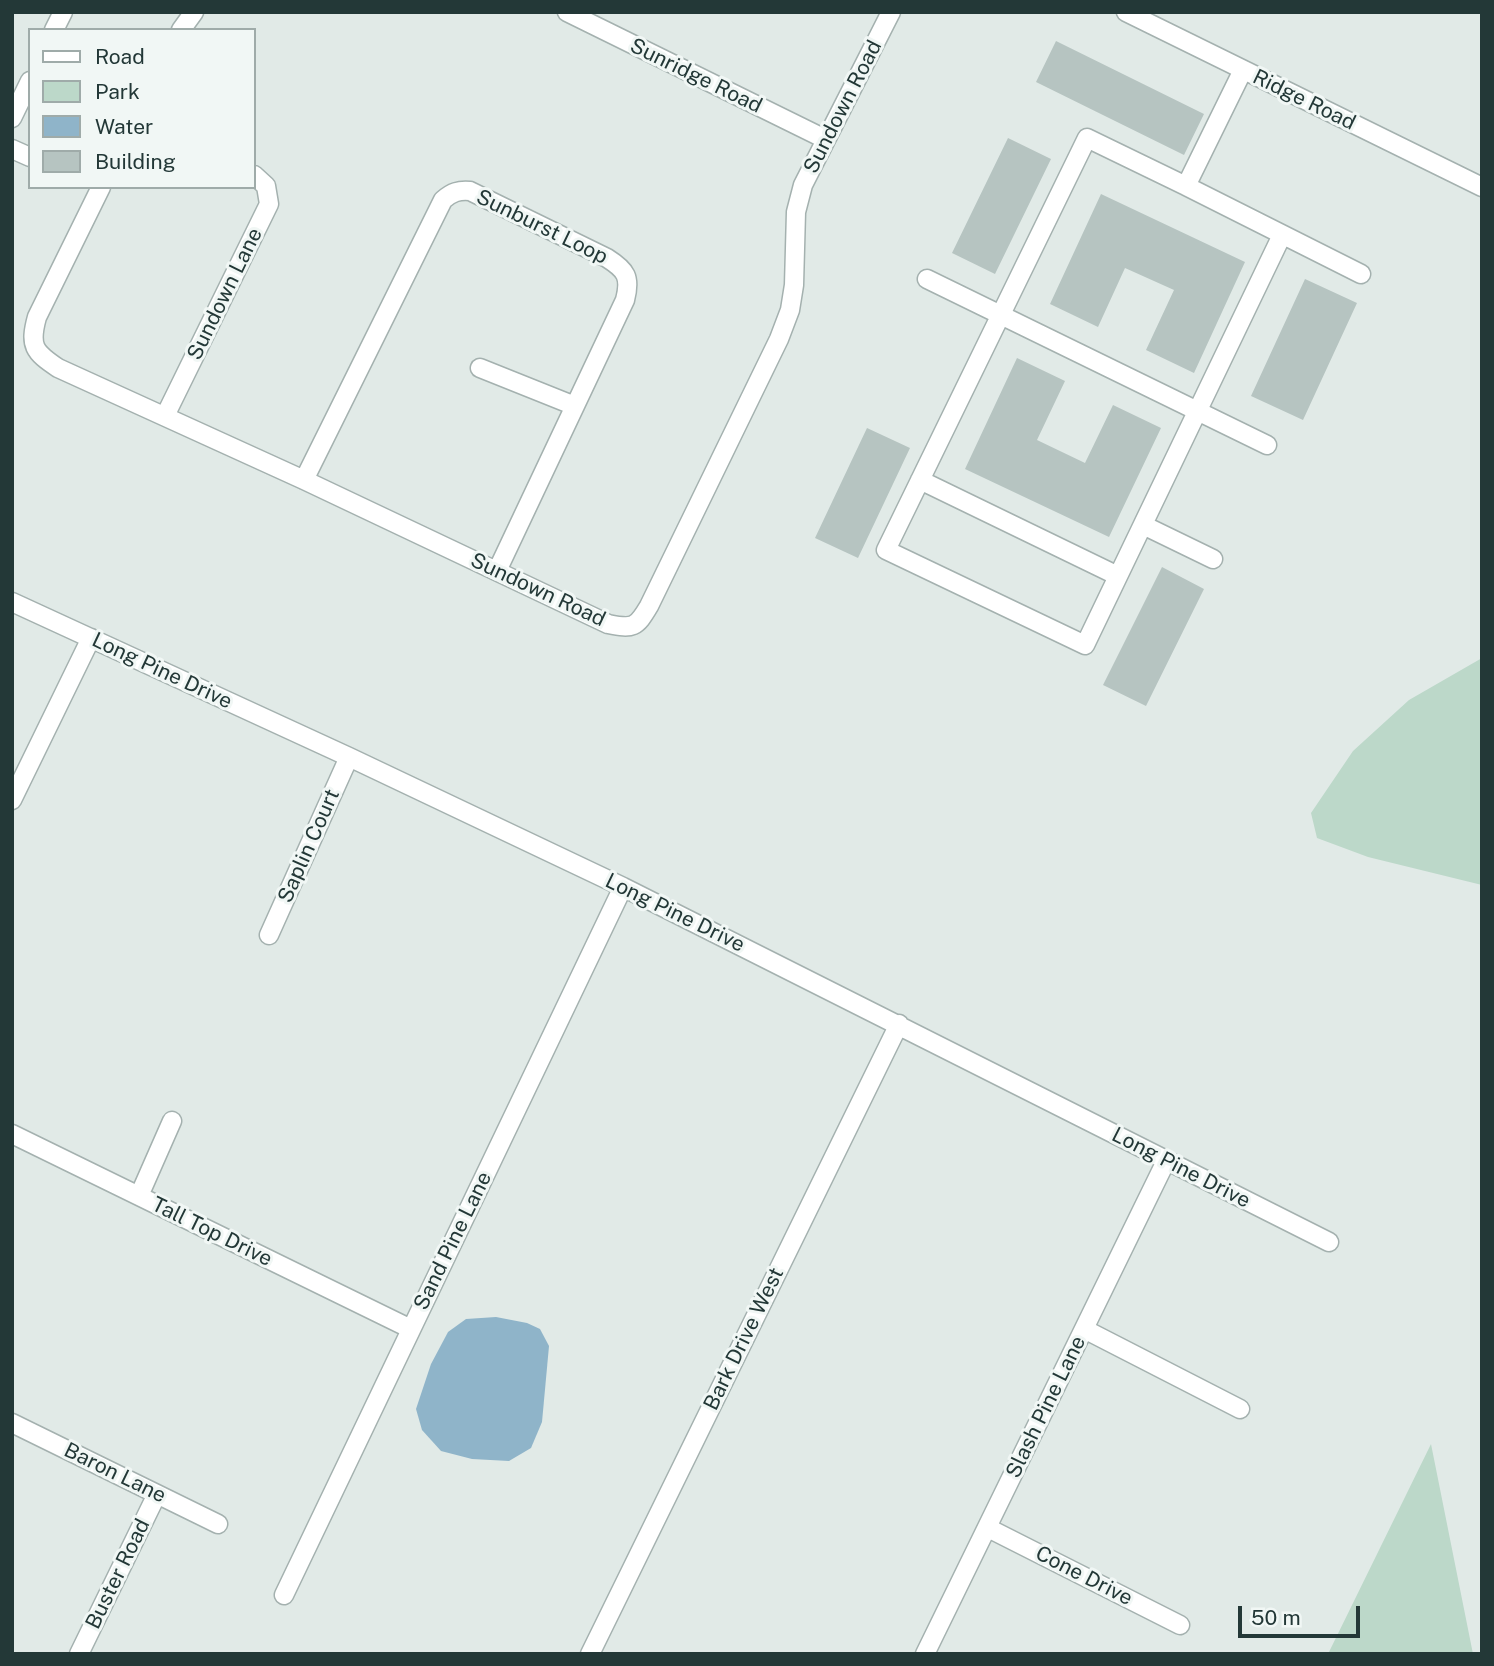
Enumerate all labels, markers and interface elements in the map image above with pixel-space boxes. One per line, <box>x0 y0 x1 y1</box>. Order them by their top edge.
legend <box>28 28 256 189</box>
street label: Sunridge Road <box>626 33 766 119</box>
street label: Sundown Road <box>799 36 887 178</box>
text: Road <box>95 44 145 69</box>
street label: Ridge Road <box>1248 64 1360 136</box>
text: Park <box>95 79 140 104</box>
text: Water <box>95 114 153 139</box>
text: Building <box>95 149 176 174</box>
street label: Sunburst Loop <box>472 184 612 270</box>
street label: Sundown Lane <box>182 224 268 364</box>
street label: Sundown Road <box>466 548 610 632</box>
street label: Long Pine Drive <box>88 627 236 715</box>
street label: Saplin Court <box>273 785 345 907</box>
street label: Long Pine Drive <box>601 868 749 958</box>
street label: Long Pine Drive <box>1108 1122 1254 1214</box>
street label: Sand Pine Lane <box>409 1168 497 1314</box>
street label: Tall Top Drive <box>148 1192 276 1272</box>
street label: Bark Drive West <box>699 1264 789 1414</box>
street label: Slash Pine Lane <box>1001 1332 1091 1482</box>
street label: Baron Lane <box>60 1438 170 1508</box>
street label: Buster Road <box>80 1515 156 1633</box>
street label: Cone Drive <box>1031 1541 1137 1611</box>
scale bar <box>1242 1592 1364 1636</box>
text: 50 m <box>1251 1605 1301 1630</box>

